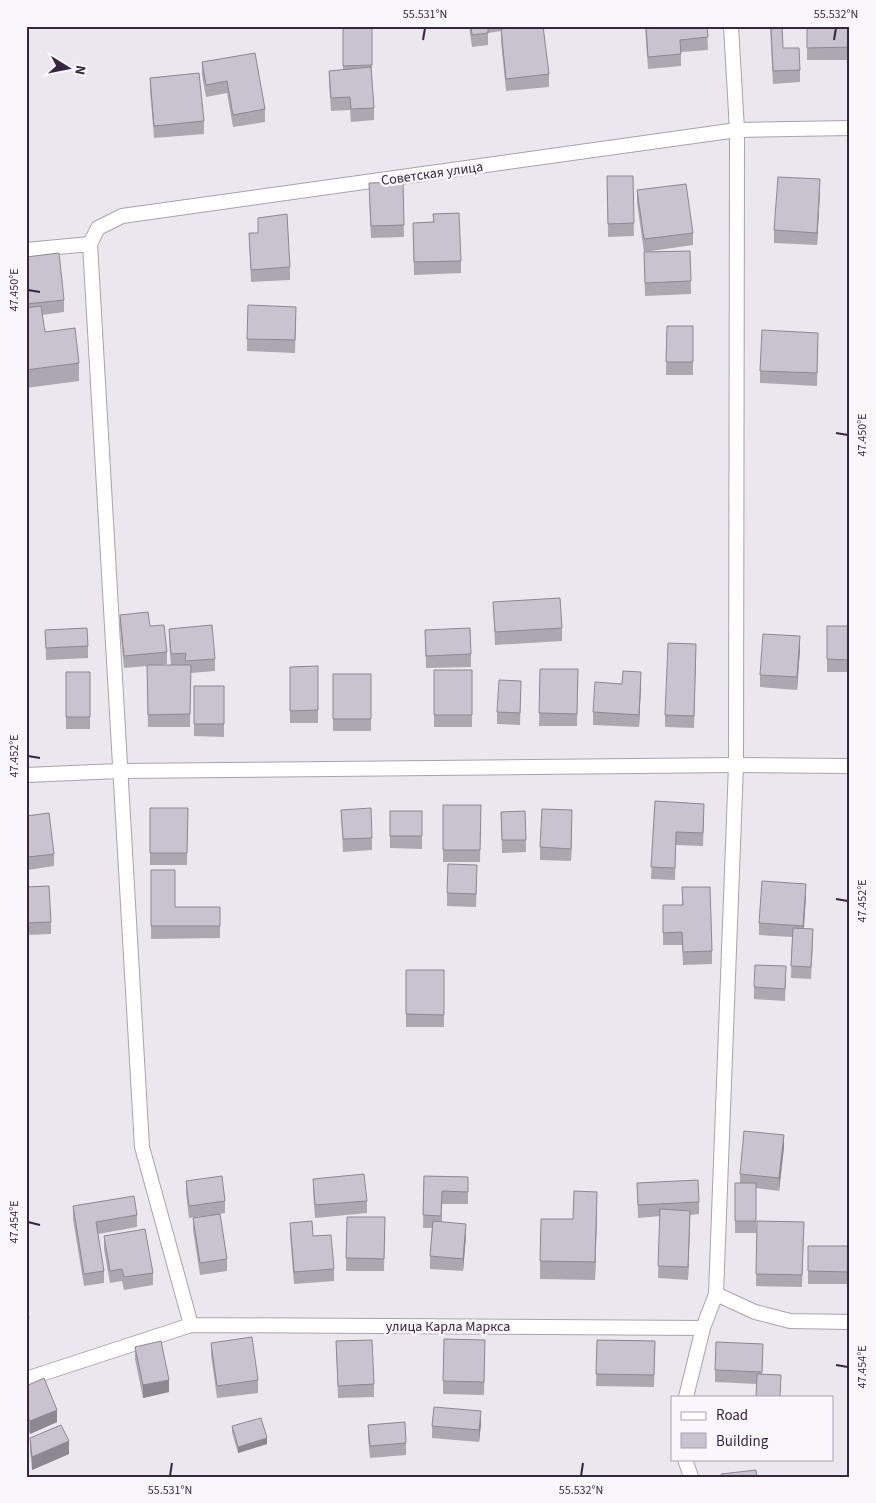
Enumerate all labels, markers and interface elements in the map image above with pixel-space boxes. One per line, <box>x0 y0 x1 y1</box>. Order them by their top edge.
text: 55.531°N <box>403 6 447 23</box>
text: 55.532°N <box>814 6 858 23</box>
north arrow <box>42 42 92 92</box>
text: N <box>69 64 90 76</box>
street label: Советская улица <box>380 157 484 191</box>
text: 47.450°E <box>6 268 23 312</box>
text: 47.450°E <box>854 413 871 457</box>
text: 47.452°E <box>6 734 23 778</box>
text: 47.452°E <box>854 879 871 923</box>
text: 47.454°E <box>6 1200 23 1244</box>
street label: улица Карла Маркса <box>386 1317 510 1337</box>
text: 47.454°E <box>854 1345 871 1389</box>
legend <box>671 1396 834 1460</box>
text: Road <box>716 1405 748 1426</box>
text: Building <box>716 1431 769 1452</box>
text: 55.531°N <box>148 1482 192 1499</box>
text: 55.532°N <box>559 1482 603 1499</box>

